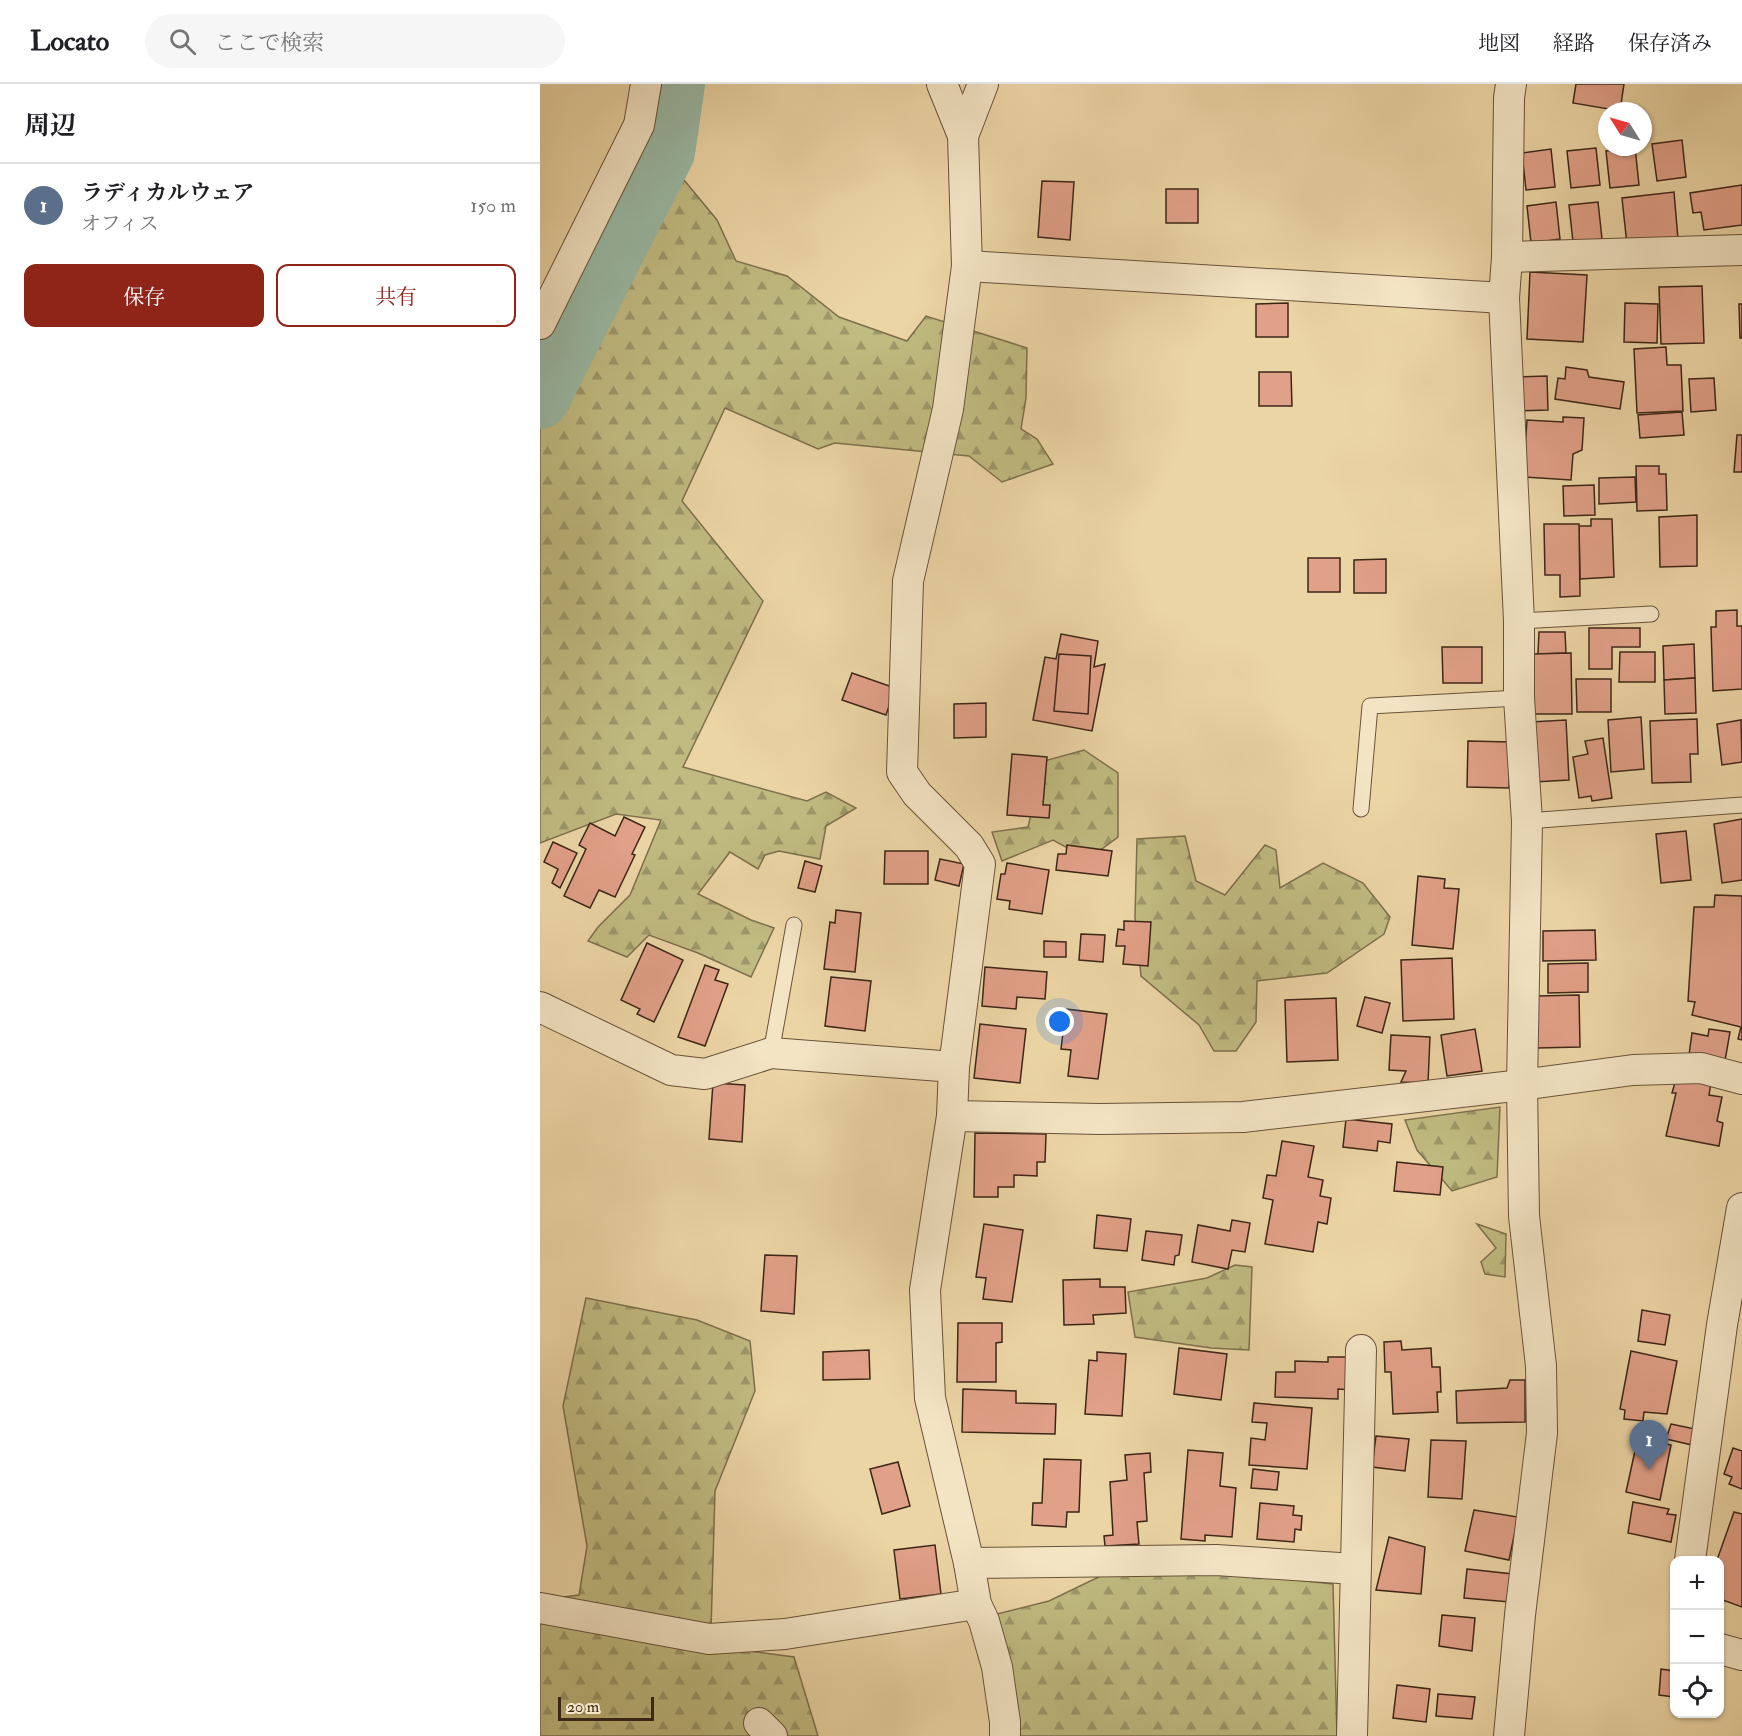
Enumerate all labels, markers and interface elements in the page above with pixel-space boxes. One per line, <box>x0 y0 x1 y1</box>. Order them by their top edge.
search box <box>145 14 565 68</box>
text: Locato <box>30 24 109 59</box>
icon: search <box>166 25 199 58</box>
text: ここで検索 <box>214 29 324 57</box>
text: 地図 <box>1478 30 1520 57</box>
text: 経路 <box>1553 30 1595 57</box>
text: 保存済み <box>1628 30 1712 57</box>
north arrow <box>1598 102 1652 156</box>
text: 周辺 <box>24 110 76 142</box>
text: ラディカルウェア <box>81 179 254 207</box>
text: 1 <box>40 193 47 218</box>
text: 150 m <box>470 193 516 218</box>
text: オフィス <box>81 211 159 236</box>
button: 保存 <box>24 264 264 327</box>
button: 共有 <box>276 264 516 327</box>
your location <box>1045 1007 1074 1036</box>
pin: 1 <box>1630 1420 1668 1470</box>
map controls <box>1670 1556 1724 1718</box>
button: + <box>1670 1556 1724 1610</box>
button: − <box>1670 1610 1724 1664</box>
button: locate <box>1670 1664 1724 1718</box>
scale bar <box>558 1694 654 1722</box>
text: 20 m <box>567 1697 599 1717</box>

